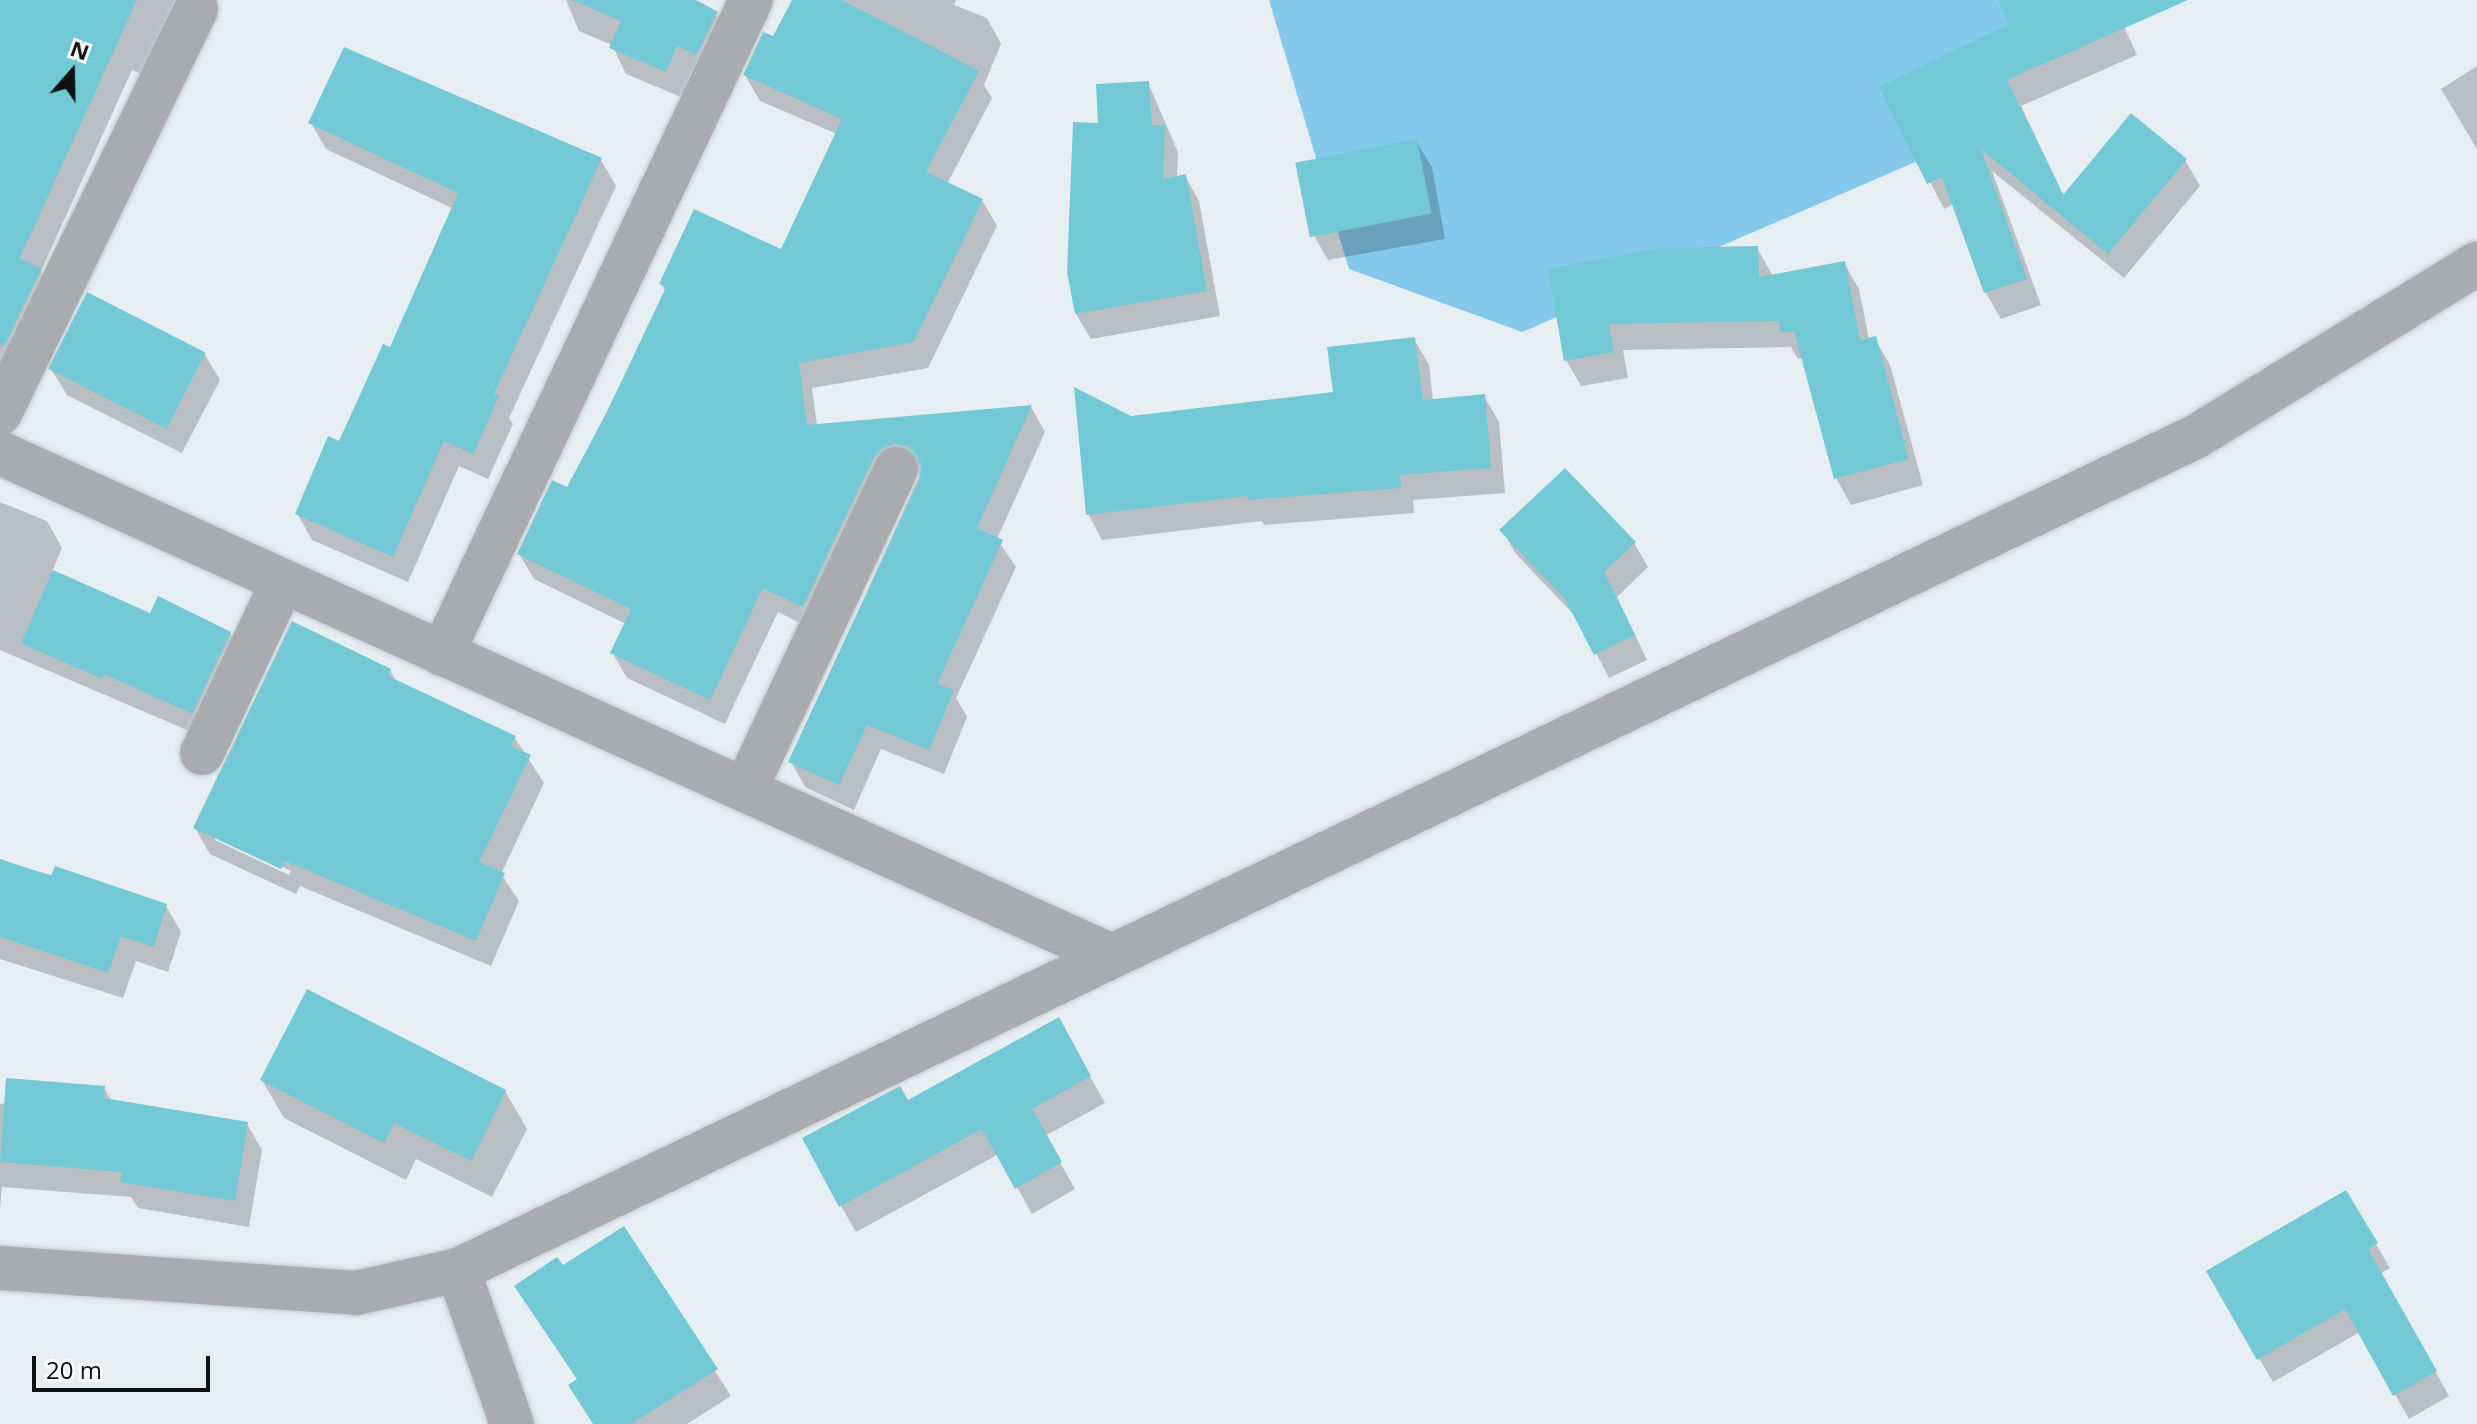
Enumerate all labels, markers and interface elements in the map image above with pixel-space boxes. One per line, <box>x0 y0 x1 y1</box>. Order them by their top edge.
north arrow <box>32 32 112 112</box>
text: N <box>67 32 94 67</box>
scale bar <box>36 1340 214 1390</box>
text: 20 m <box>46 1353 102 1386</box>

